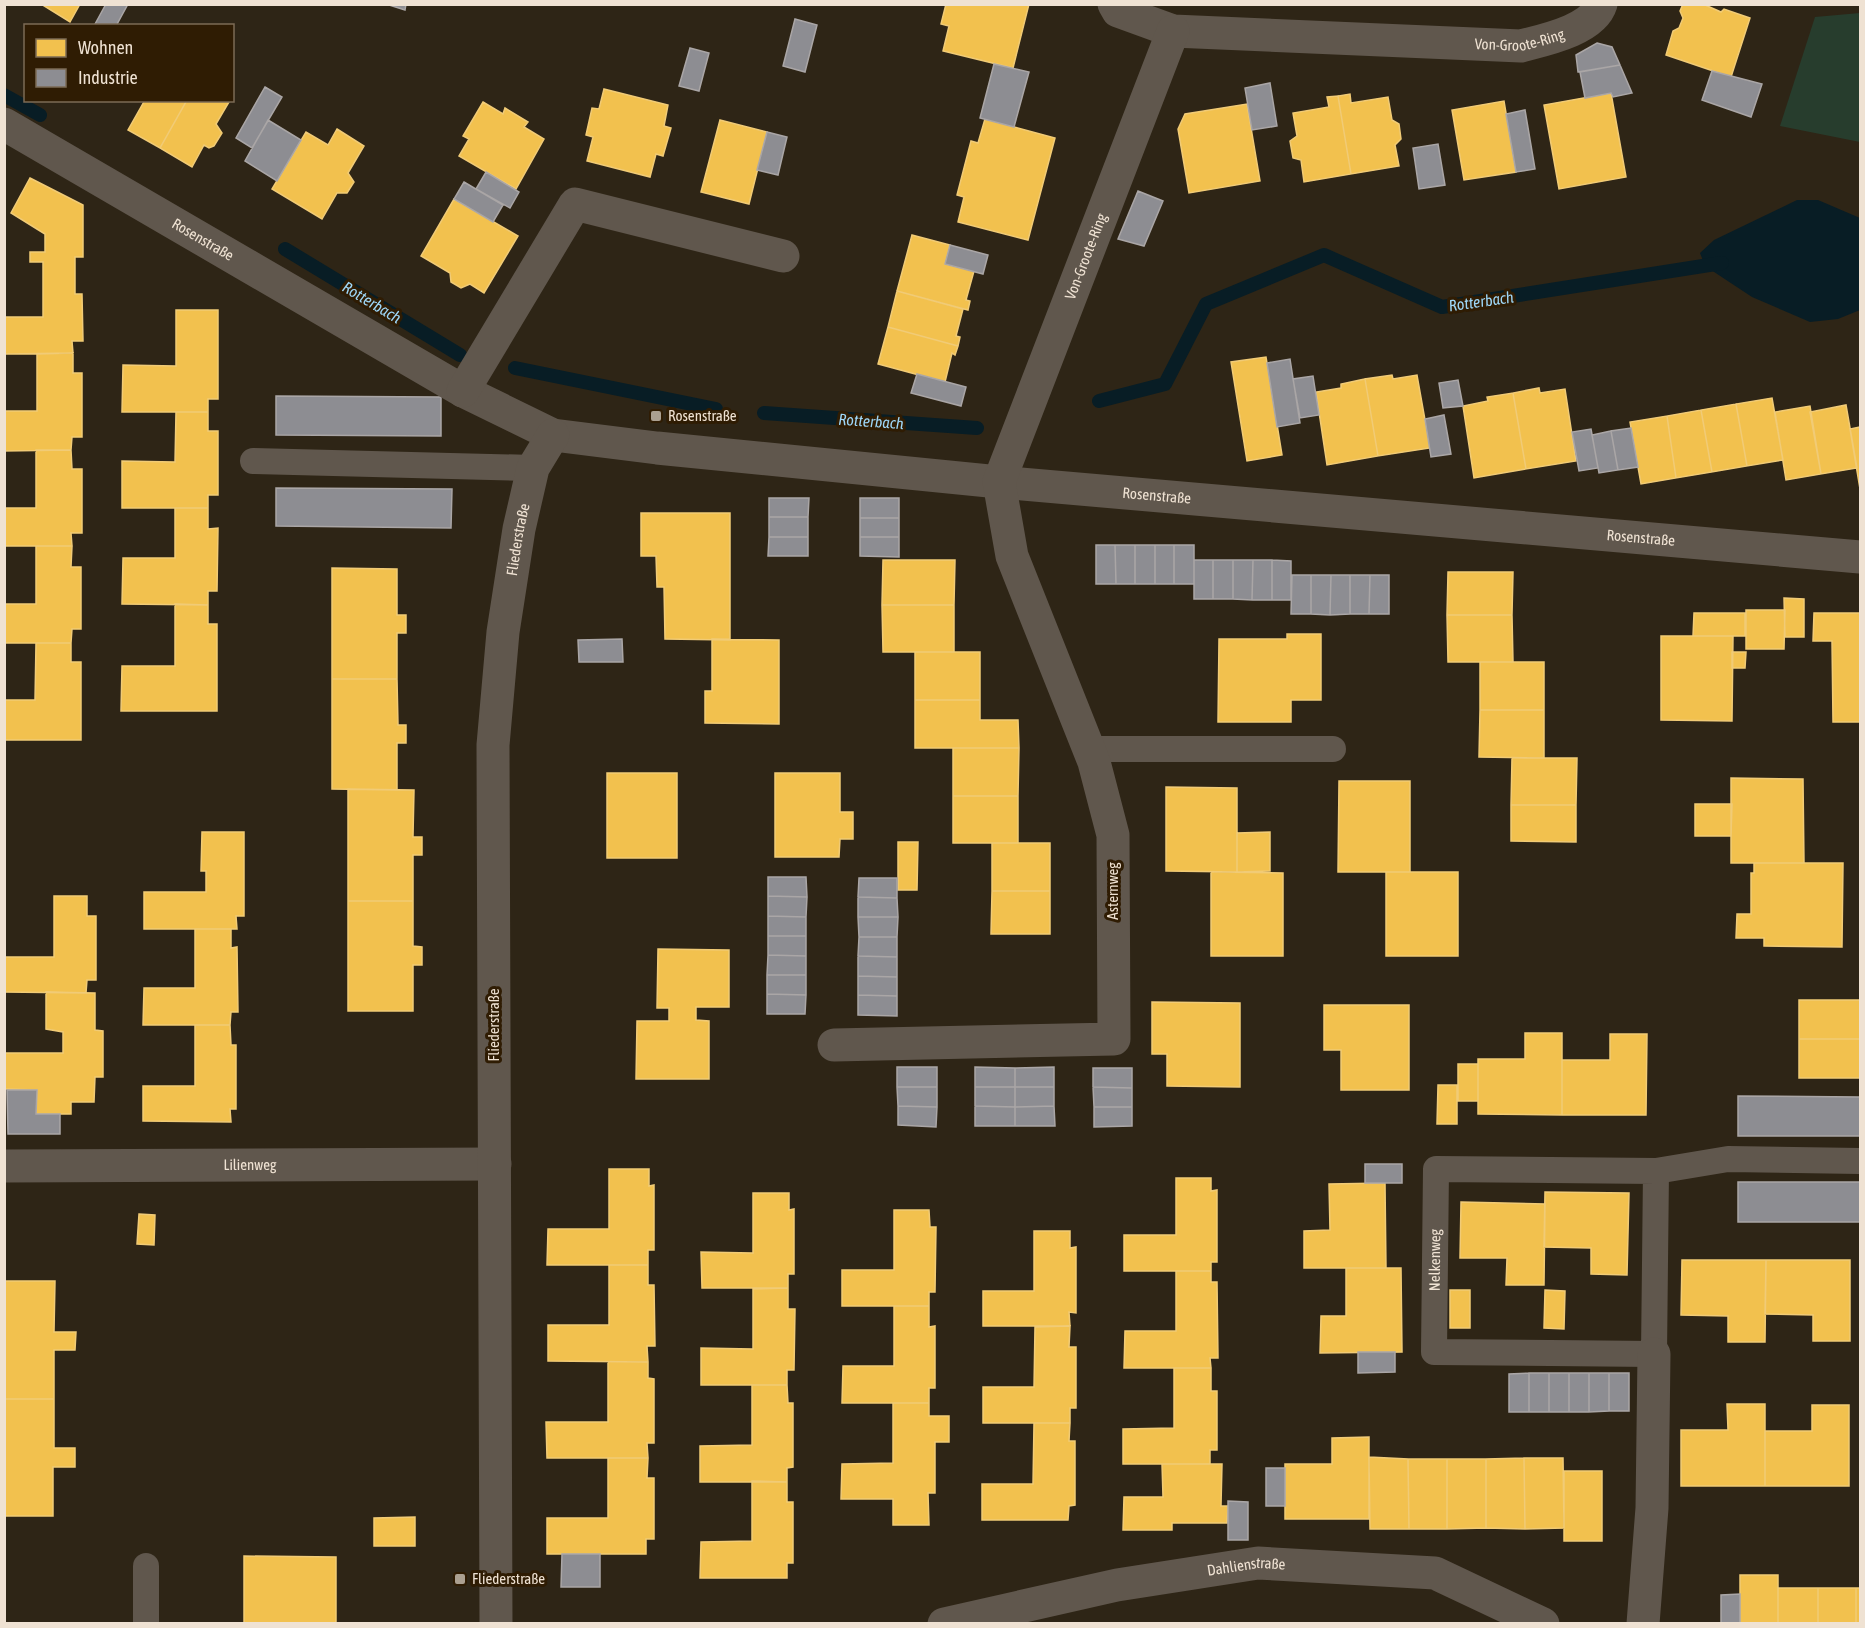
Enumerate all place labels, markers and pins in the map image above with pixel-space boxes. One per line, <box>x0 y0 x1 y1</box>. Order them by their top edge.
place label: Rosenstraße <box>668 407 737 424</box>
marker: Rosenstraße <box>649 409 663 423</box>
place label: Fliederstraße <box>472 1570 545 1587</box>
marker: Fliederstraße <box>453 1572 467 1586</box>

